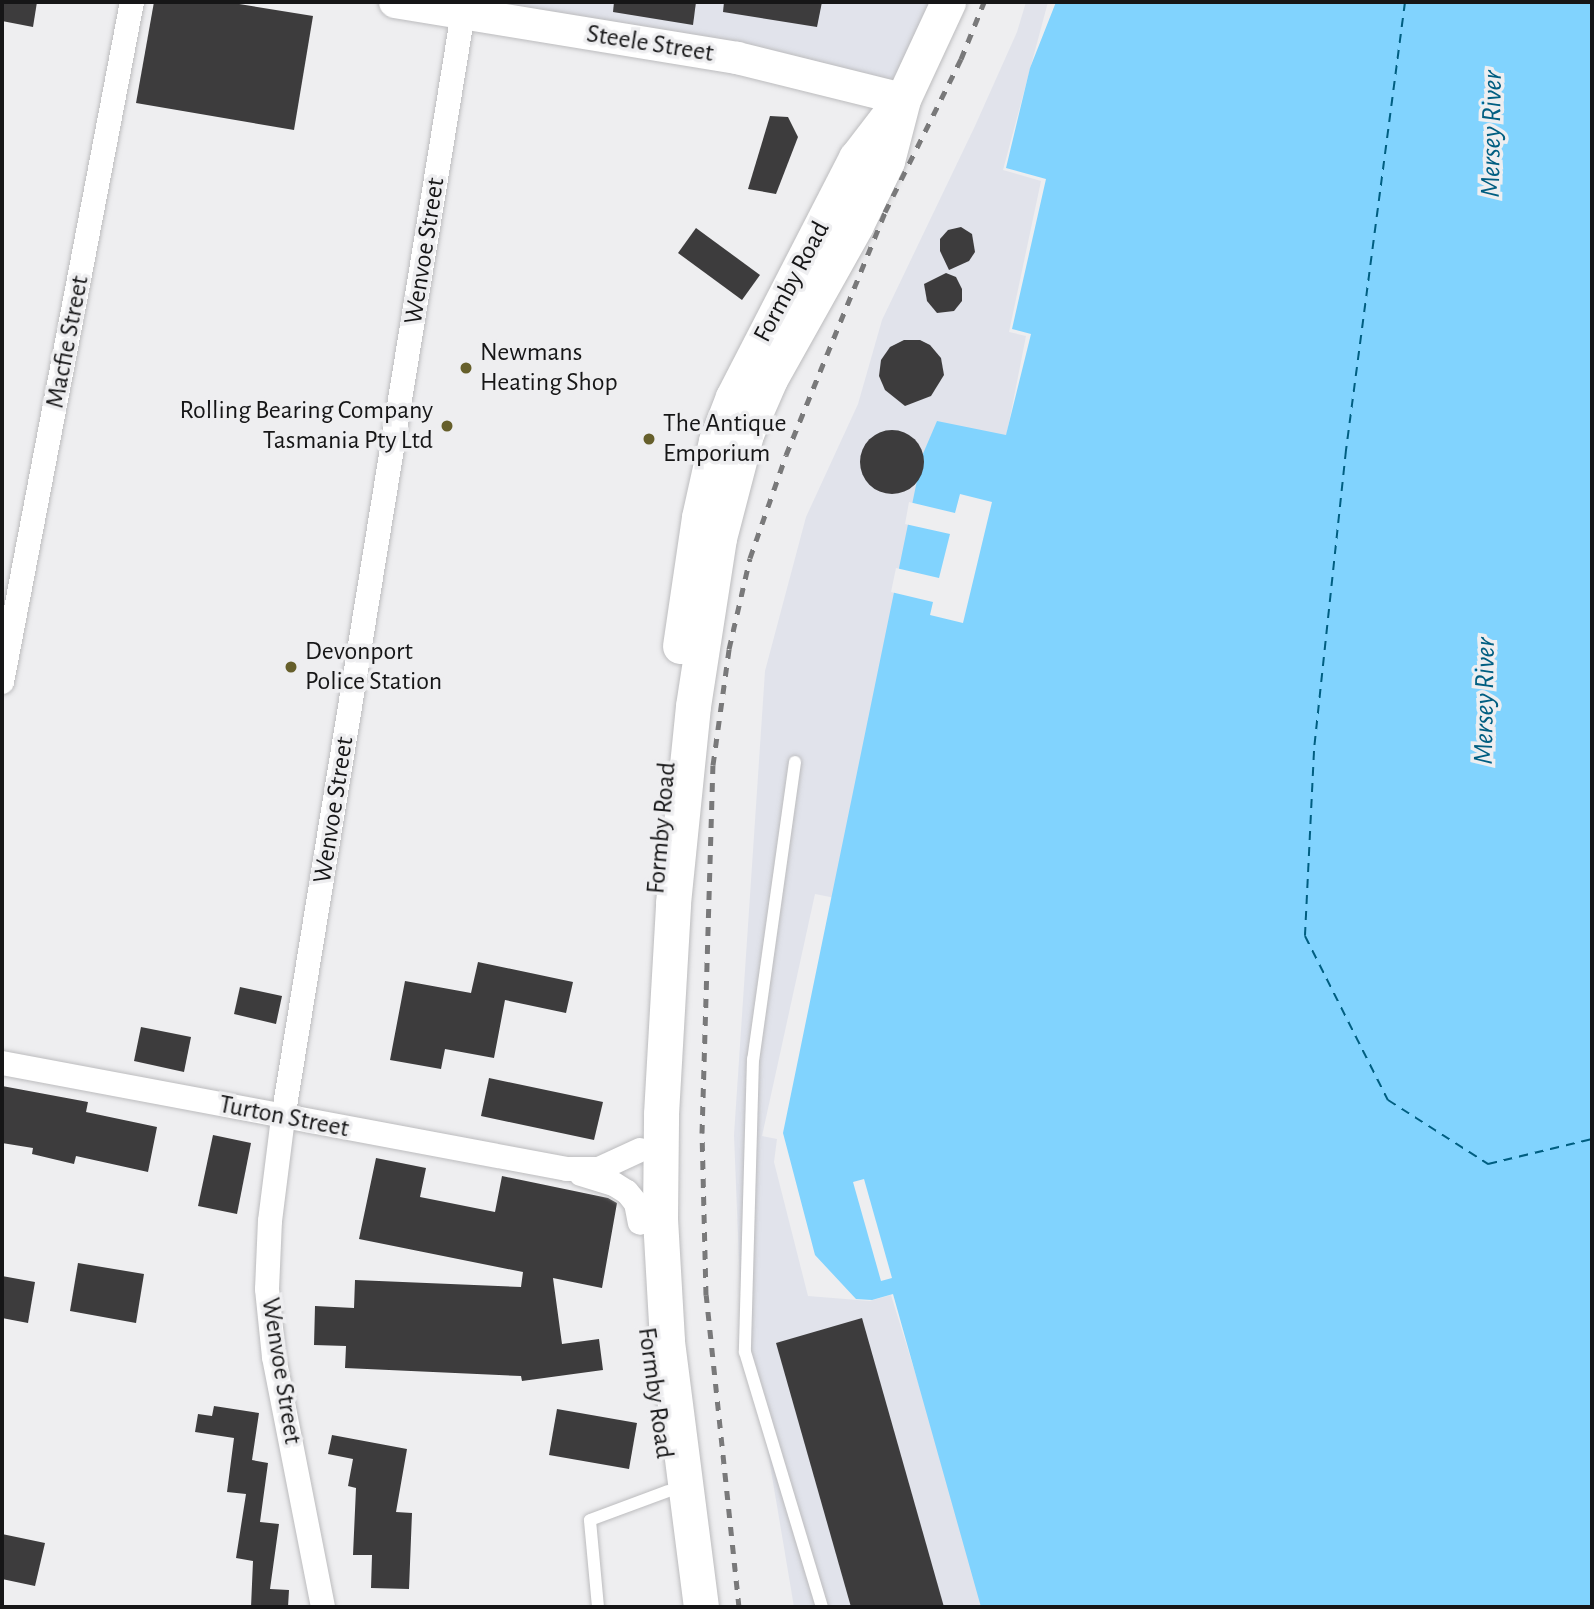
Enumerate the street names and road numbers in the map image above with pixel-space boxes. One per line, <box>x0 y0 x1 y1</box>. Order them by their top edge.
street label: Steele Street <box>584 19 716 69</box>
street label: Wenvoe Street <box>398 176 452 326</box>
street label: Formby Road <box>747 216 837 348</box>
street label: Macfie Street <box>40 273 96 411</box>
street label: Wenvoe Street <box>307 735 361 885</box>
street label: Formby Road <box>641 761 683 895</box>
street label: Turton Street <box>216 1089 352 1145</box>
street label: Wenvoe Street <box>254 1296 308 1446</box>
street label: Formby Road <box>630 1325 680 1461</box>

